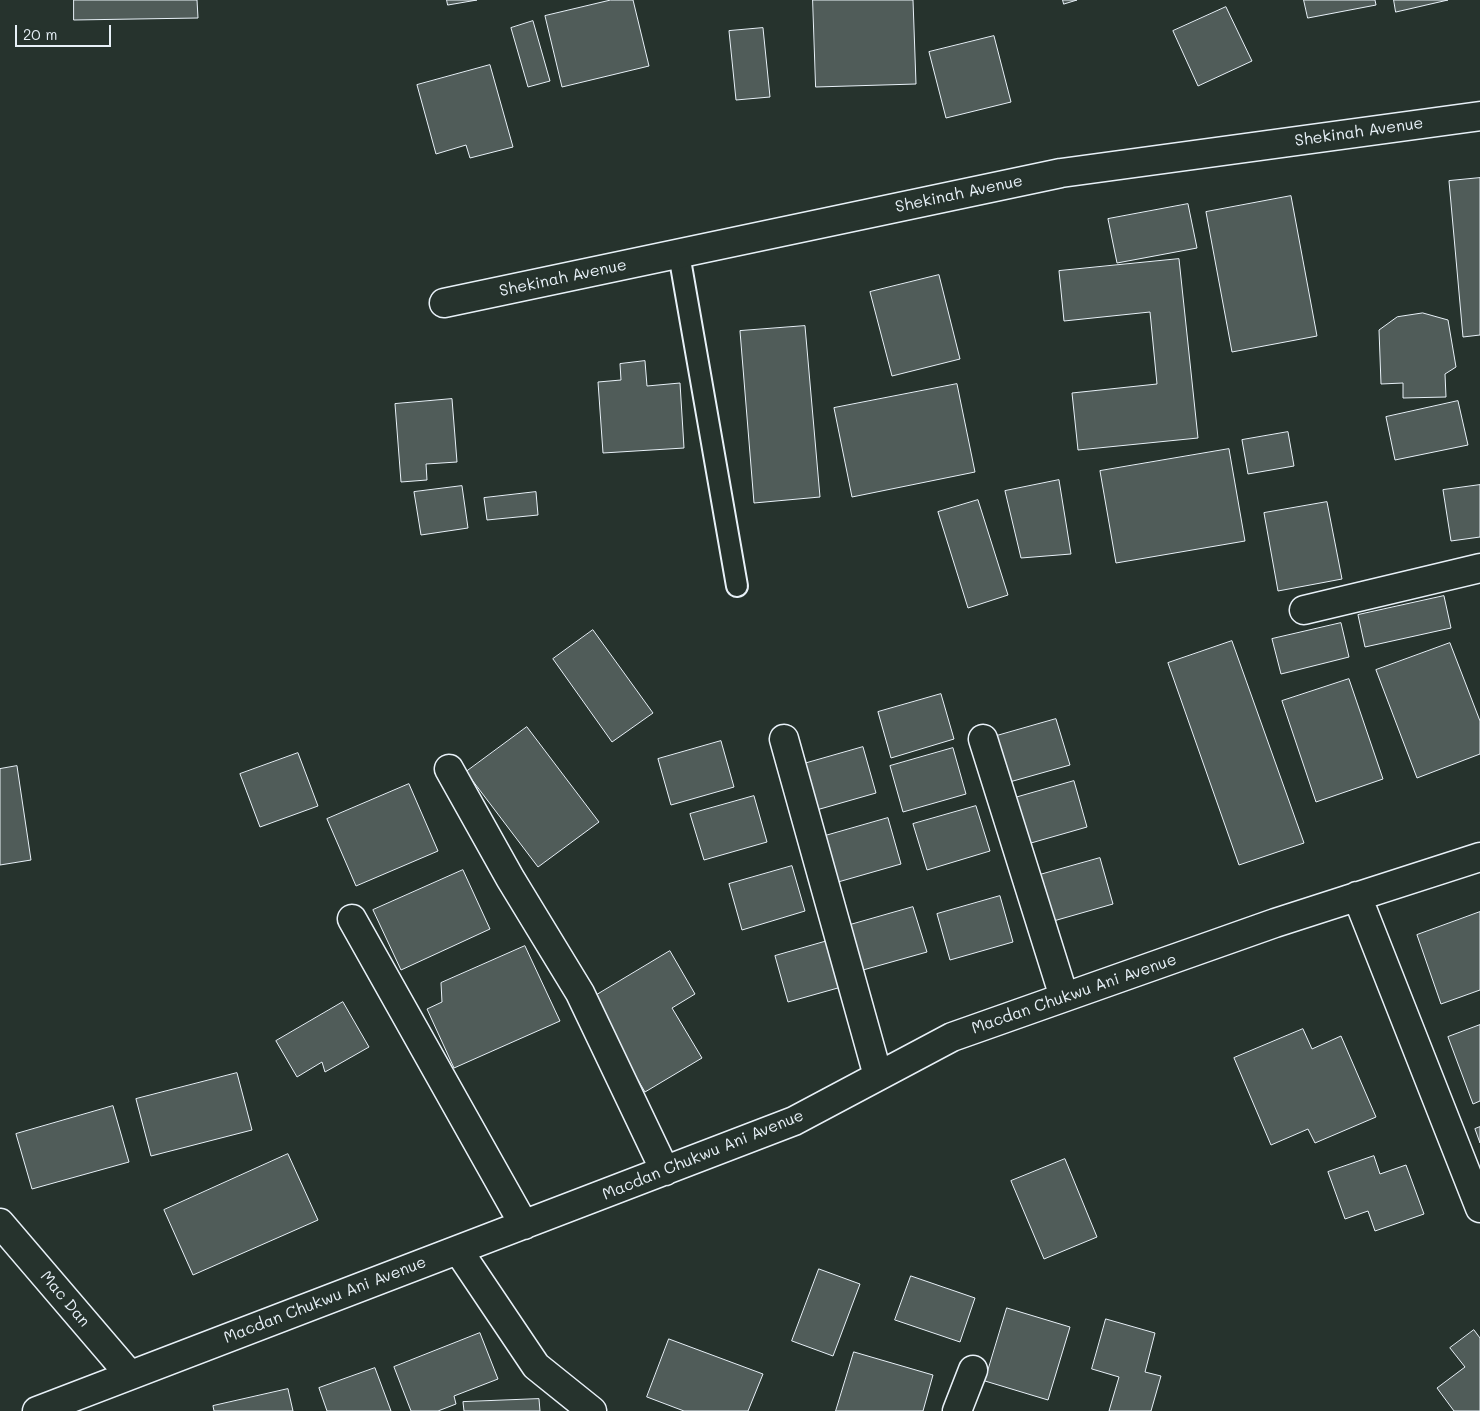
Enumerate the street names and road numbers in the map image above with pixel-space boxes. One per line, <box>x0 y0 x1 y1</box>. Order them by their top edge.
street label: Shekinah Avenue <box>1293 113 1425 151</box>
street label: Shekinah Avenue <box>894 171 1024 217</box>
street label: Shekinah Avenue <box>498 255 628 301</box>
street label: Macdan Chukwu Ani Avenue <box>969 950 1179 1038</box>
street label: Macdan Chukwu Ani Avenue <box>599 1106 807 1204</box>
street label: Macdan Chukwu Ani Avenue <box>221 1252 429 1348</box>
street label: Mac Dan <box>36 1267 94 1331</box>

